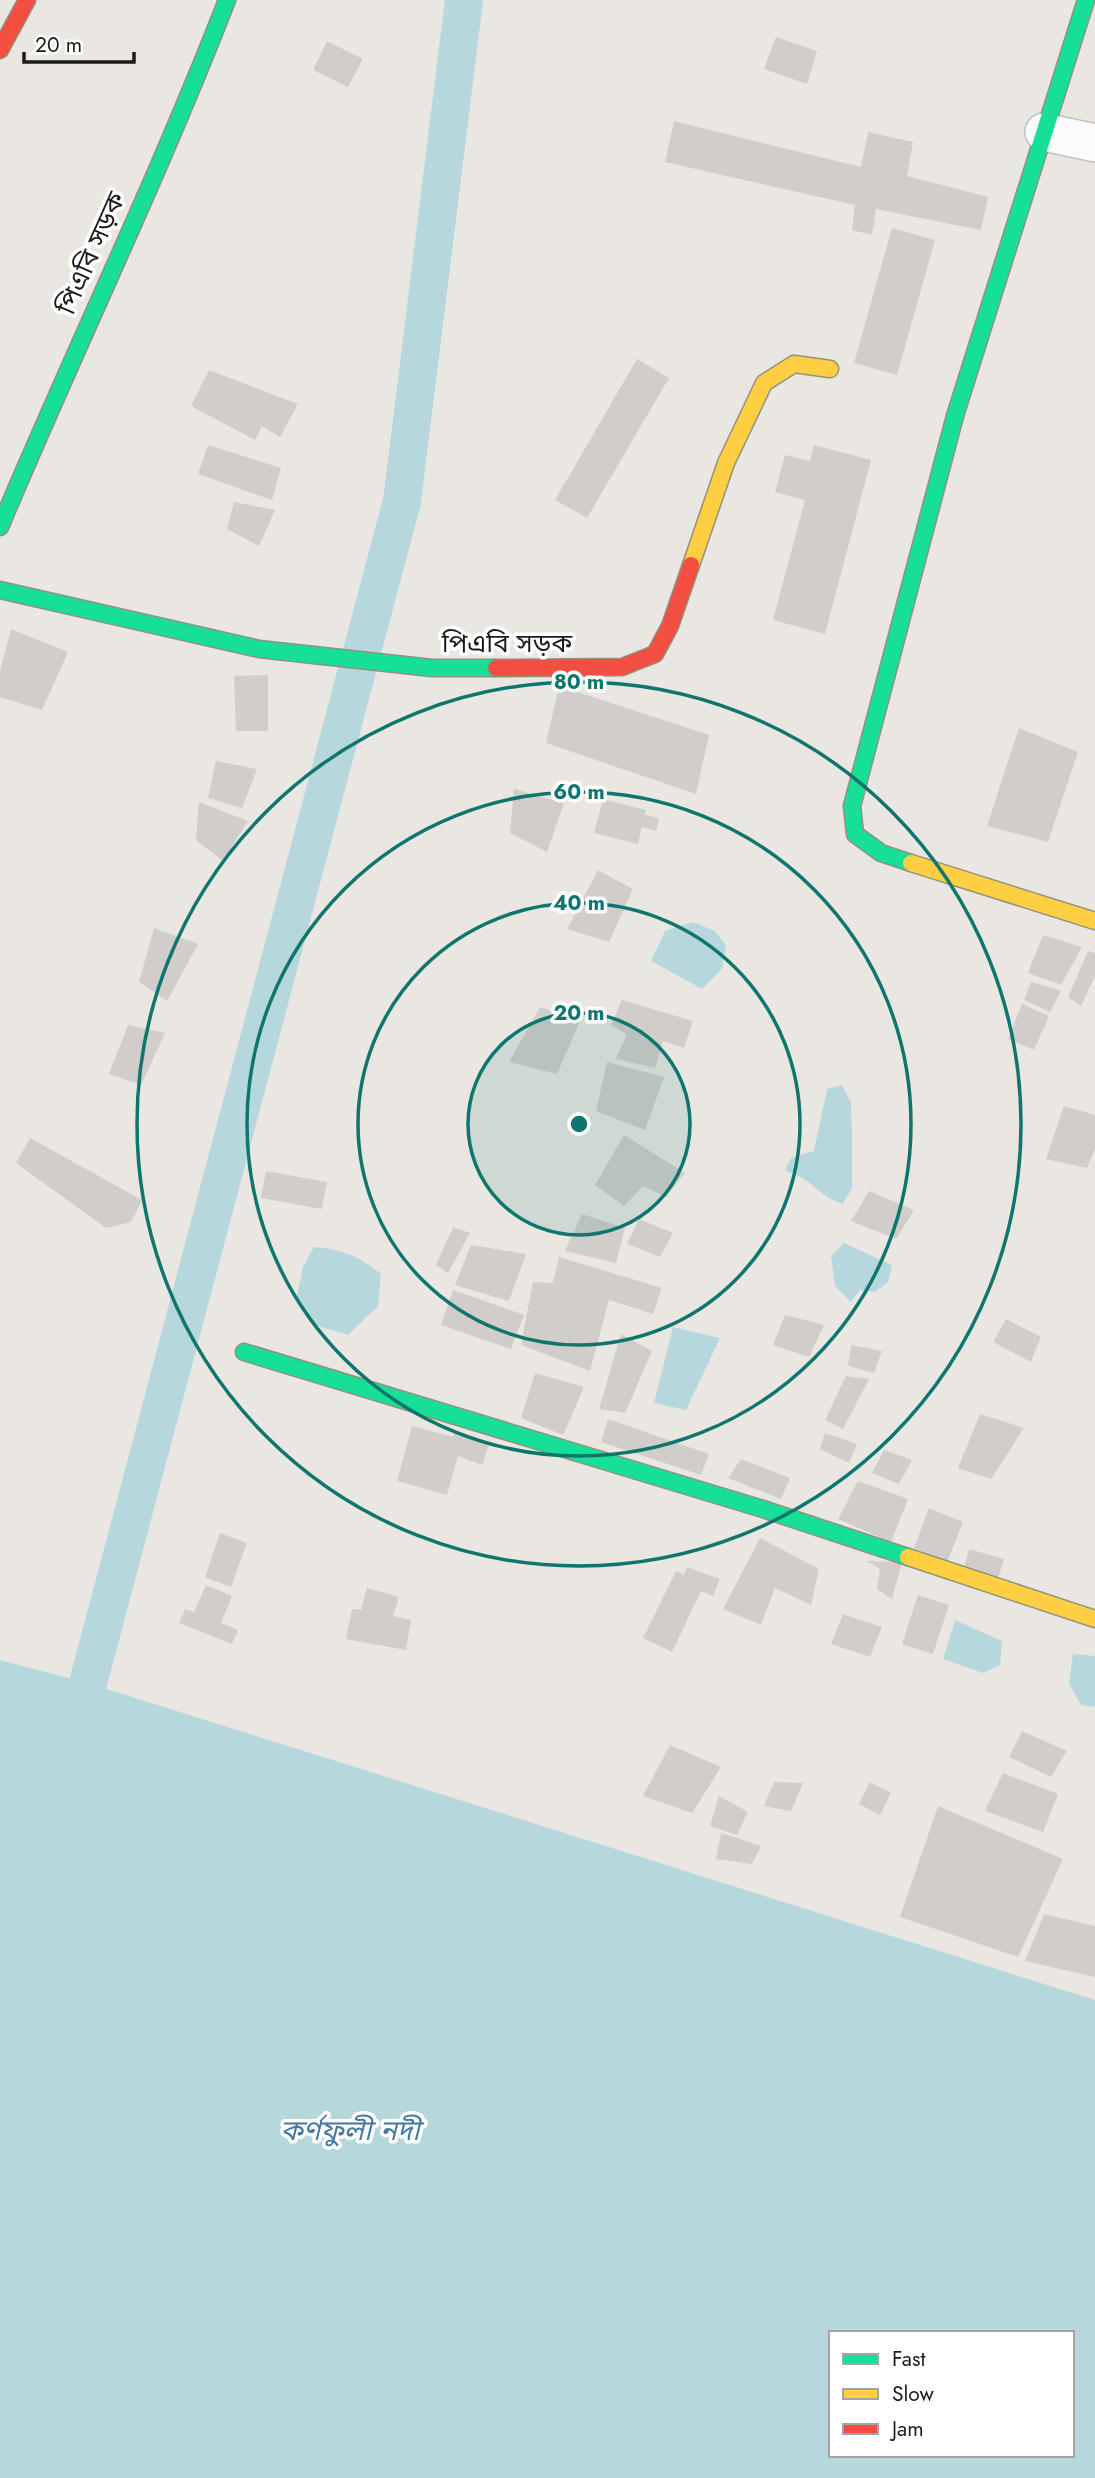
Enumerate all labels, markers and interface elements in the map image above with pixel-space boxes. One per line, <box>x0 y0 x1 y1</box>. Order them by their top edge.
scale bar <box>24 21 135 65</box>
text: 20 m <box>35 30 82 60</box>
street label: পিএবি সড়ক <box>47 185 135 321</box>
street label: পিএবি সড়ক <box>441 624 573 662</box>
text: 80 m <box>554 667 604 697</box>
text: 60 m <box>553 777 605 807</box>
text: 40 m <box>553 888 605 918</box>
text: 20 m <box>553 998 605 1028</box>
centre of rings <box>567 1112 591 1136</box>
water label: কর্ণফুলী নদী <box>280 2110 425 2151</box>
legend <box>829 2331 1074 2457</box>
text: Fast <box>892 2344 925 2374</box>
text: Slow <box>892 2379 934 2409</box>
text: Jam <box>889 2414 924 2444</box>

